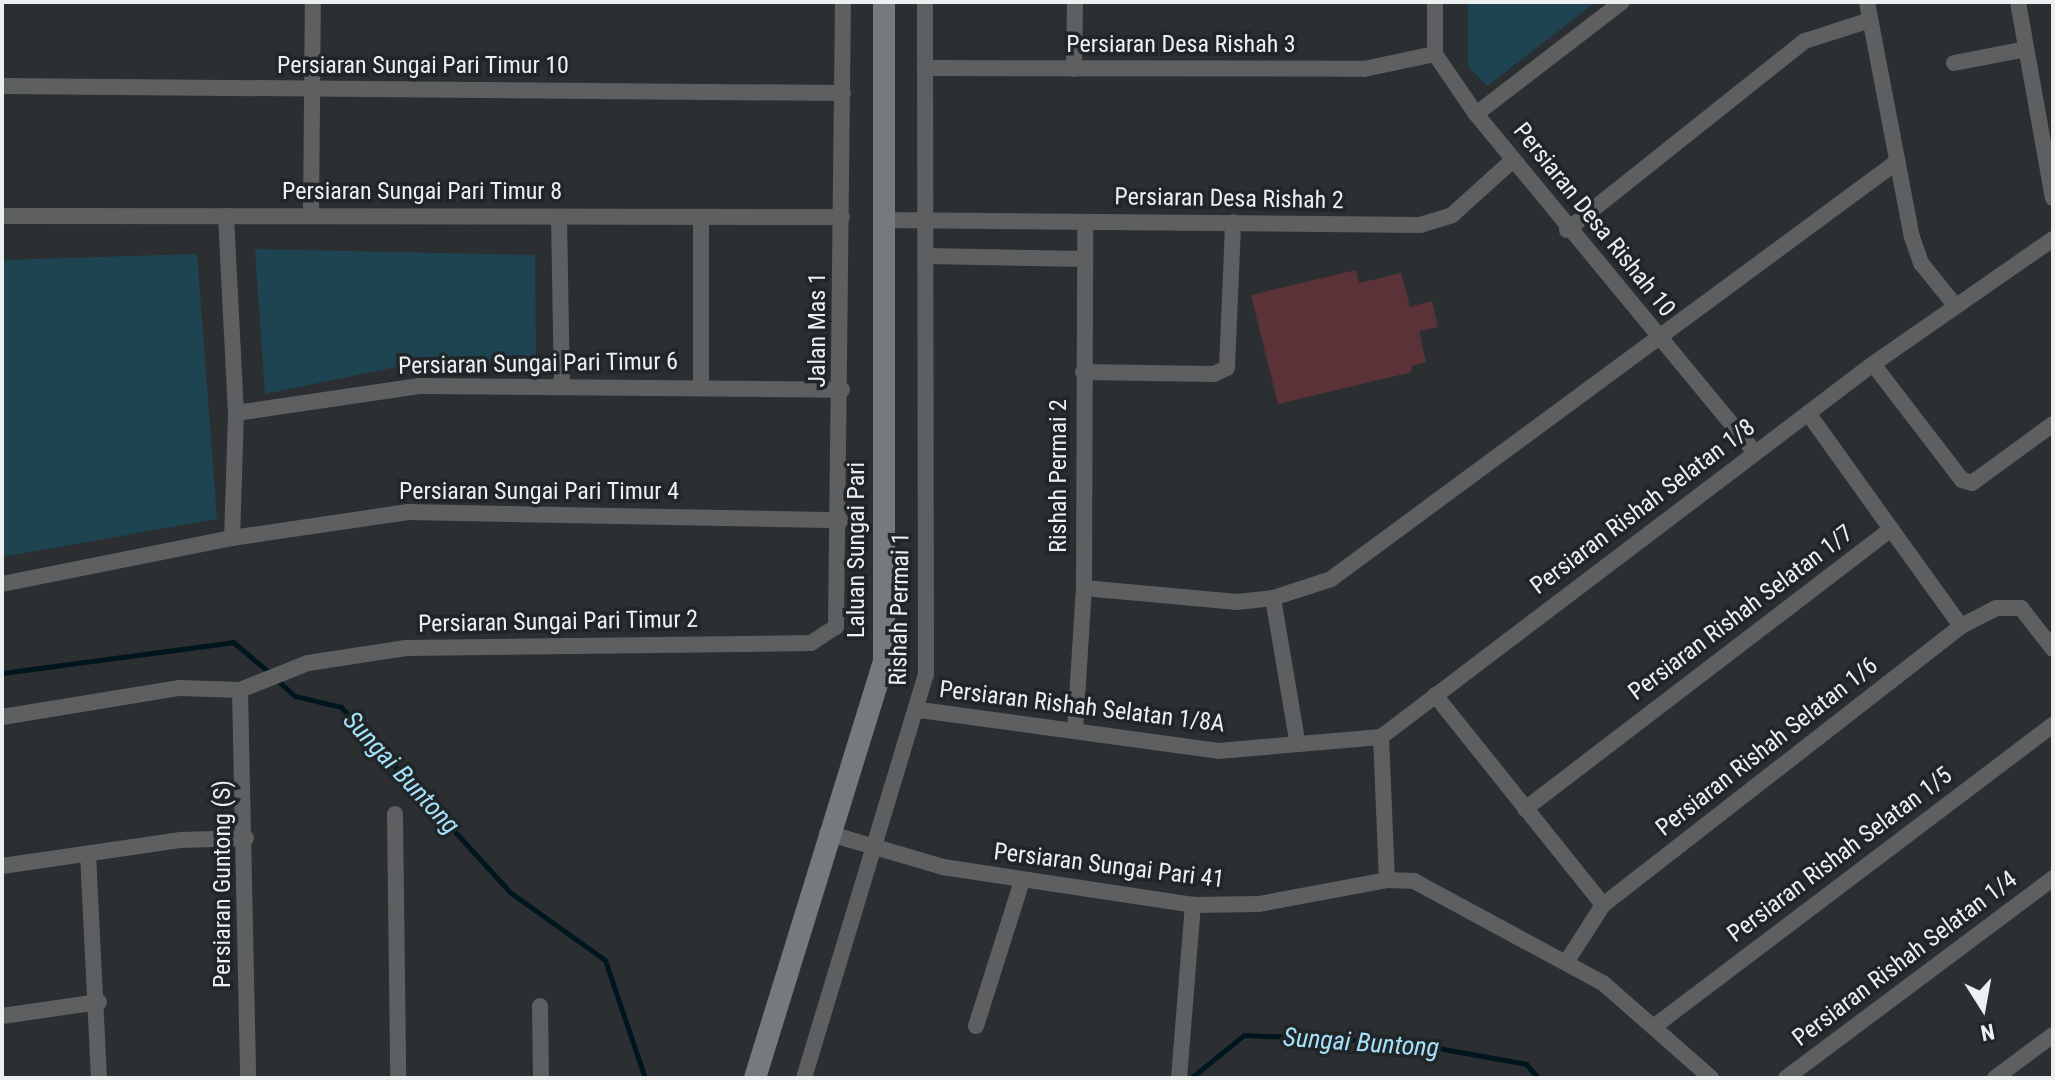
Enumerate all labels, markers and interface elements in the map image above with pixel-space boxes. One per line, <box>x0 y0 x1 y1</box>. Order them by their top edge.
street label: Persiaran Desa Rishah 3 <box>1066 31 1296 59</box>
street label: Persiaran Sungai Pari Timur 10 <box>277 52 569 80</box>
street label: Persiaran Desa Rishah 10 <box>1507 117 1681 323</box>
street label: Persiaran Sungai Pari Timur 8 <box>282 178 562 206</box>
street label: Persiaran Desa Rishah 2 <box>1114 183 1344 215</box>
street label: Jalan Mas 1 <box>804 272 832 388</box>
street label: Persiaran Sungai Pari Timur 6 <box>398 347 678 381</box>
street label: Rishah Permai 2 <box>1045 399 1073 553</box>
street label: Persiaran Rishah Selatan 1/8 <box>1525 413 1761 601</box>
street label: Laluan Sungai Pari <box>843 462 871 638</box>
street label: Persiaran Sungai Pari Timur 4 <box>399 478 679 506</box>
street label: Persiaran Rishah Selatan 1/7 <box>1623 519 1859 707</box>
street label: Rishah Permai 1 <box>884 532 916 686</box>
street label: Persiaran Sungai Pari Timur 2 <box>418 605 698 639</box>
street label: Persiaran Rishah Selatan 1/6 <box>1650 651 1884 843</box>
street label: Persiaran Rishah Selatan 1/8A <box>938 675 1226 739</box>
water label: Sungai Buntong <box>336 705 466 841</box>
street label: Persiaran Rishah Selatan 1/5 <box>1722 761 1958 949</box>
street label: Persiaran Guntong (S) <box>209 780 237 988</box>
street label: Persiaran Sungai Pari 41 <box>992 838 1226 894</box>
street label: Persiaran Rishah Selatan 1/4 <box>1787 865 2023 1053</box>
north arrow <box>1943 968 2023 1048</box>
text: N <box>1979 1018 1997 1046</box>
water label: Sungai Buntong <box>1282 1022 1440 1064</box>

